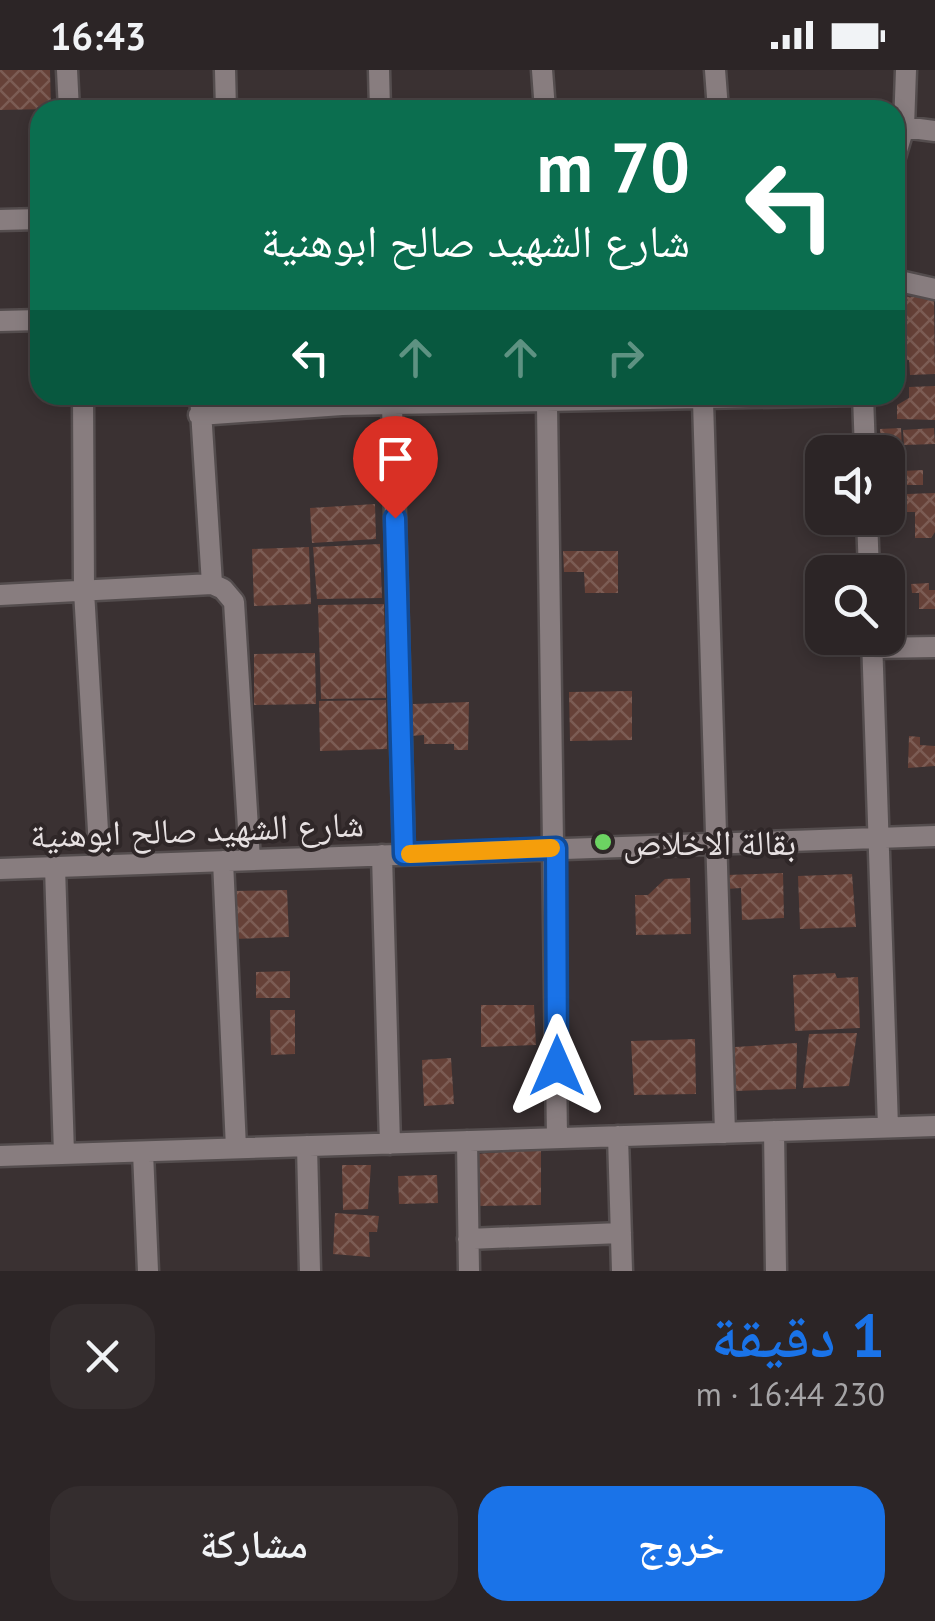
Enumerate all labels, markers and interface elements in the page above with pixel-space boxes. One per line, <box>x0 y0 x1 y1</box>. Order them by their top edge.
text: 16:43 <box>50 11 146 60</box>
text: 70 m <box>537 121 690 211</box>
icon: left <box>725 140 855 270</box>
text: شارع الشهيد صالح ابوهنية <box>261 211 690 269</box>
icon: left <box>283 330 338 385</box>
icon: ahead <box>388 330 443 385</box>
icon: ahead <box>493 330 548 385</box>
icon: right <box>598 330 653 385</box>
pin <box>353 416 438 519</box>
icon: arrive <box>368 431 423 486</box>
map controls <box>805 435 905 655</box>
button: sound <box>805 435 905 535</box>
button: search <box>805 555 905 655</box>
street label: شارع الشهيد صالح ابوهنية <box>29 800 365 858</box>
place label: بقالة الاخلاص <box>623 819 796 865</box>
marker: بقالة الاخلاص <box>592 831 614 853</box>
position arrow <box>505 1014 609 1118</box>
text: 1 دقيقة <box>711 1296 885 1374</box>
button: close <box>50 1304 155 1409</box>
text: 230 m · 16:44 <box>696 1373 885 1415</box>
button: مشاركة <box>50 1486 458 1601</box>
button: خروج <box>478 1486 885 1601</box>

